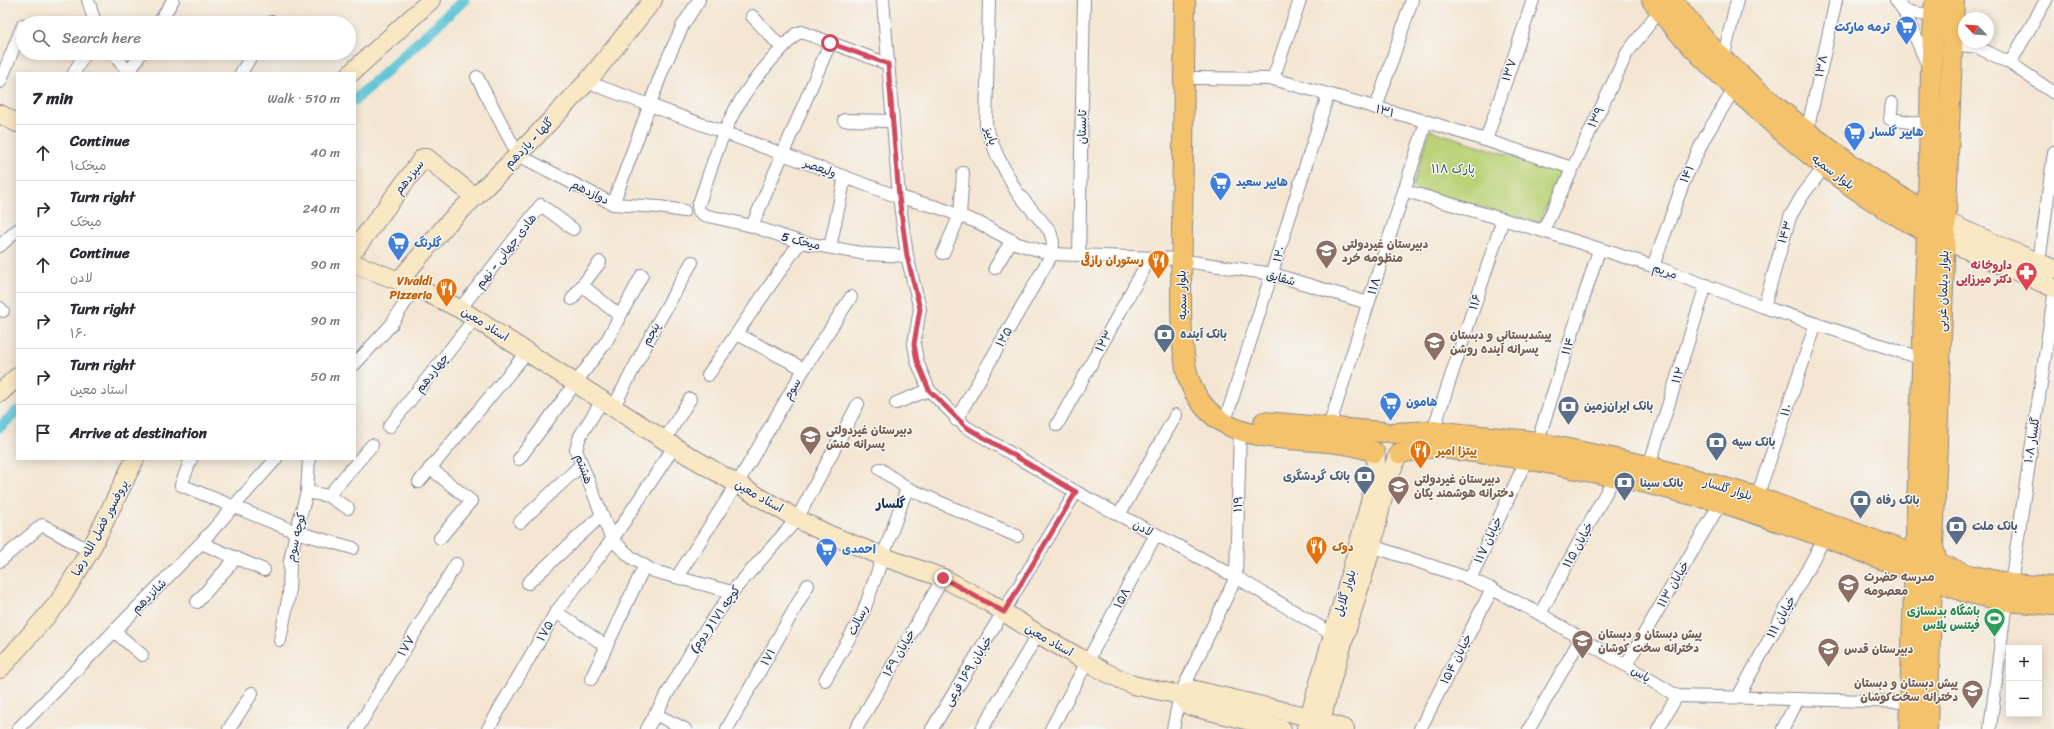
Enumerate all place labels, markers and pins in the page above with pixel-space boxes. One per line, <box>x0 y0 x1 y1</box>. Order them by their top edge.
supermarket icon: ترمه مارکت <box>1893 14 1919 47</box>
place label: ترمه مارکت <box>1835 16 1891 38</box>
supermarket icon: هایپر گلسار <box>1841 119 1867 152</box>
place label: هایپر گلسار <box>1869 121 1924 143</box>
supermarket icon: هایپر سعید <box>1208 169 1234 202</box>
place label: هایپر سعید <box>1236 171 1288 193</box>
supermarket icon: گلرنگ <box>385 230 411 263</box>
place label: گلرنگ <box>414 232 442 254</box>
place label: دبیرستان غیردولتی منظومه خرد <box>1342 233 1429 269</box>
school or university icon: دبیرستان غیردولتی منظومه خرد <box>1314 238 1340 271</box>
restaurant icon: رستوران رازقی <box>1146 247 1172 280</box>
place label: رستوران رازقی <box>1081 249 1144 271</box>
place label: داروخانه دکتر میرزایی <box>1956 254 2012 290</box>
pharmacy icon: داروخانه دکتر میرزایی <box>2014 259 2040 292</box>
place label: Vivaldi Pizzeria <box>390 270 433 306</box>
restaurant icon: Vivaldi Pizzeria <box>434 275 460 308</box>
bank icon: بانک آینده <box>1152 321 1178 354</box>
place label: بانک آینده <box>1180 323 1227 345</box>
place label: پیشدبستانی و دبستان پسرانه آینده روشن <box>1450 324 1552 360</box>
school or university icon: پیشدبستانی و دبستان پسرانه آینده روشن <box>1421 329 1447 362</box>
supermarket icon: هامون <box>1378 389 1404 422</box>
place label: هامون <box>1406 391 1438 413</box>
bank icon: بانک ایران‌زمین <box>1555 393 1581 426</box>
place label: بانک ایران‌زمین <box>1584 395 1653 417</box>
place label: دبیرستان غیردولتی پسرانه منش <box>826 419 913 455</box>
school or university icon: دبیرستان غیردولتی پسرانه منش <box>797 424 823 457</box>
bank icon: بانک سپه <box>1704 429 1730 462</box>
place label: بانک سپه <box>1732 431 1776 453</box>
restaurant icon: پیتزا امیر <box>1408 438 1434 471</box>
place label: پیتزا امیر <box>1435 440 1477 462</box>
bank icon: بانک گردشگری <box>1352 463 1378 496</box>
place label: بانک گردشگری <box>1283 465 1350 487</box>
place label: دبیرستان غیردولتی دخترانه هوشمند یکان <box>1414 468 1514 504</box>
bank icon: بانک سینا <box>1612 470 1638 503</box>
place label: بانک سینا <box>1640 472 1683 494</box>
school or university icon: دبیرستان غیردولتی دخترانه هوشمند یکان <box>1385 473 1411 506</box>
bank icon: بانک رفاه <box>1847 487 1873 520</box>
place label: بانک رفاه <box>1876 489 1920 511</box>
bank icon: بانک ملت <box>1943 513 1969 546</box>
place label: بانک ملت <box>1972 515 2018 537</box>
restaurant icon: دوک <box>1303 534 1329 567</box>
supermarket icon: احمدی <box>813 536 839 569</box>
place label: دوک <box>1332 536 1354 558</box>
place label: احمدی <box>842 538 876 560</box>
place label: مدرسه حضرت معصومه <box>1864 566 1934 602</box>
school or university icon: مدرسه حضرت معصومه <box>1836 571 1862 604</box>
place label: باشگاه بدنسازی فیتنس پلاس <box>1907 600 1980 636</box>
sports icon: باشگاه بدنسازی فیتنس پلاس <box>1982 605 2008 638</box>
place label: پیش دبستان و دبستان دخترانه سخت کوشان <box>1598 623 1702 659</box>
school or university icon: پیش دبستان و دبستان دخترانه سخت کوشان <box>1569 628 1595 661</box>
school or university icon: دبیرستان قدس <box>1816 636 1842 669</box>
place label: دبیرستان قدس <box>1844 638 1914 660</box>
place label: پیش دبستان و دبستان دخترانه سخت‌کوشان <box>1854 672 1959 708</box>
school or university icon: پیش دبستان و دبستان دخترانه سخت‌کوشان <box>1960 677 1986 710</box>

